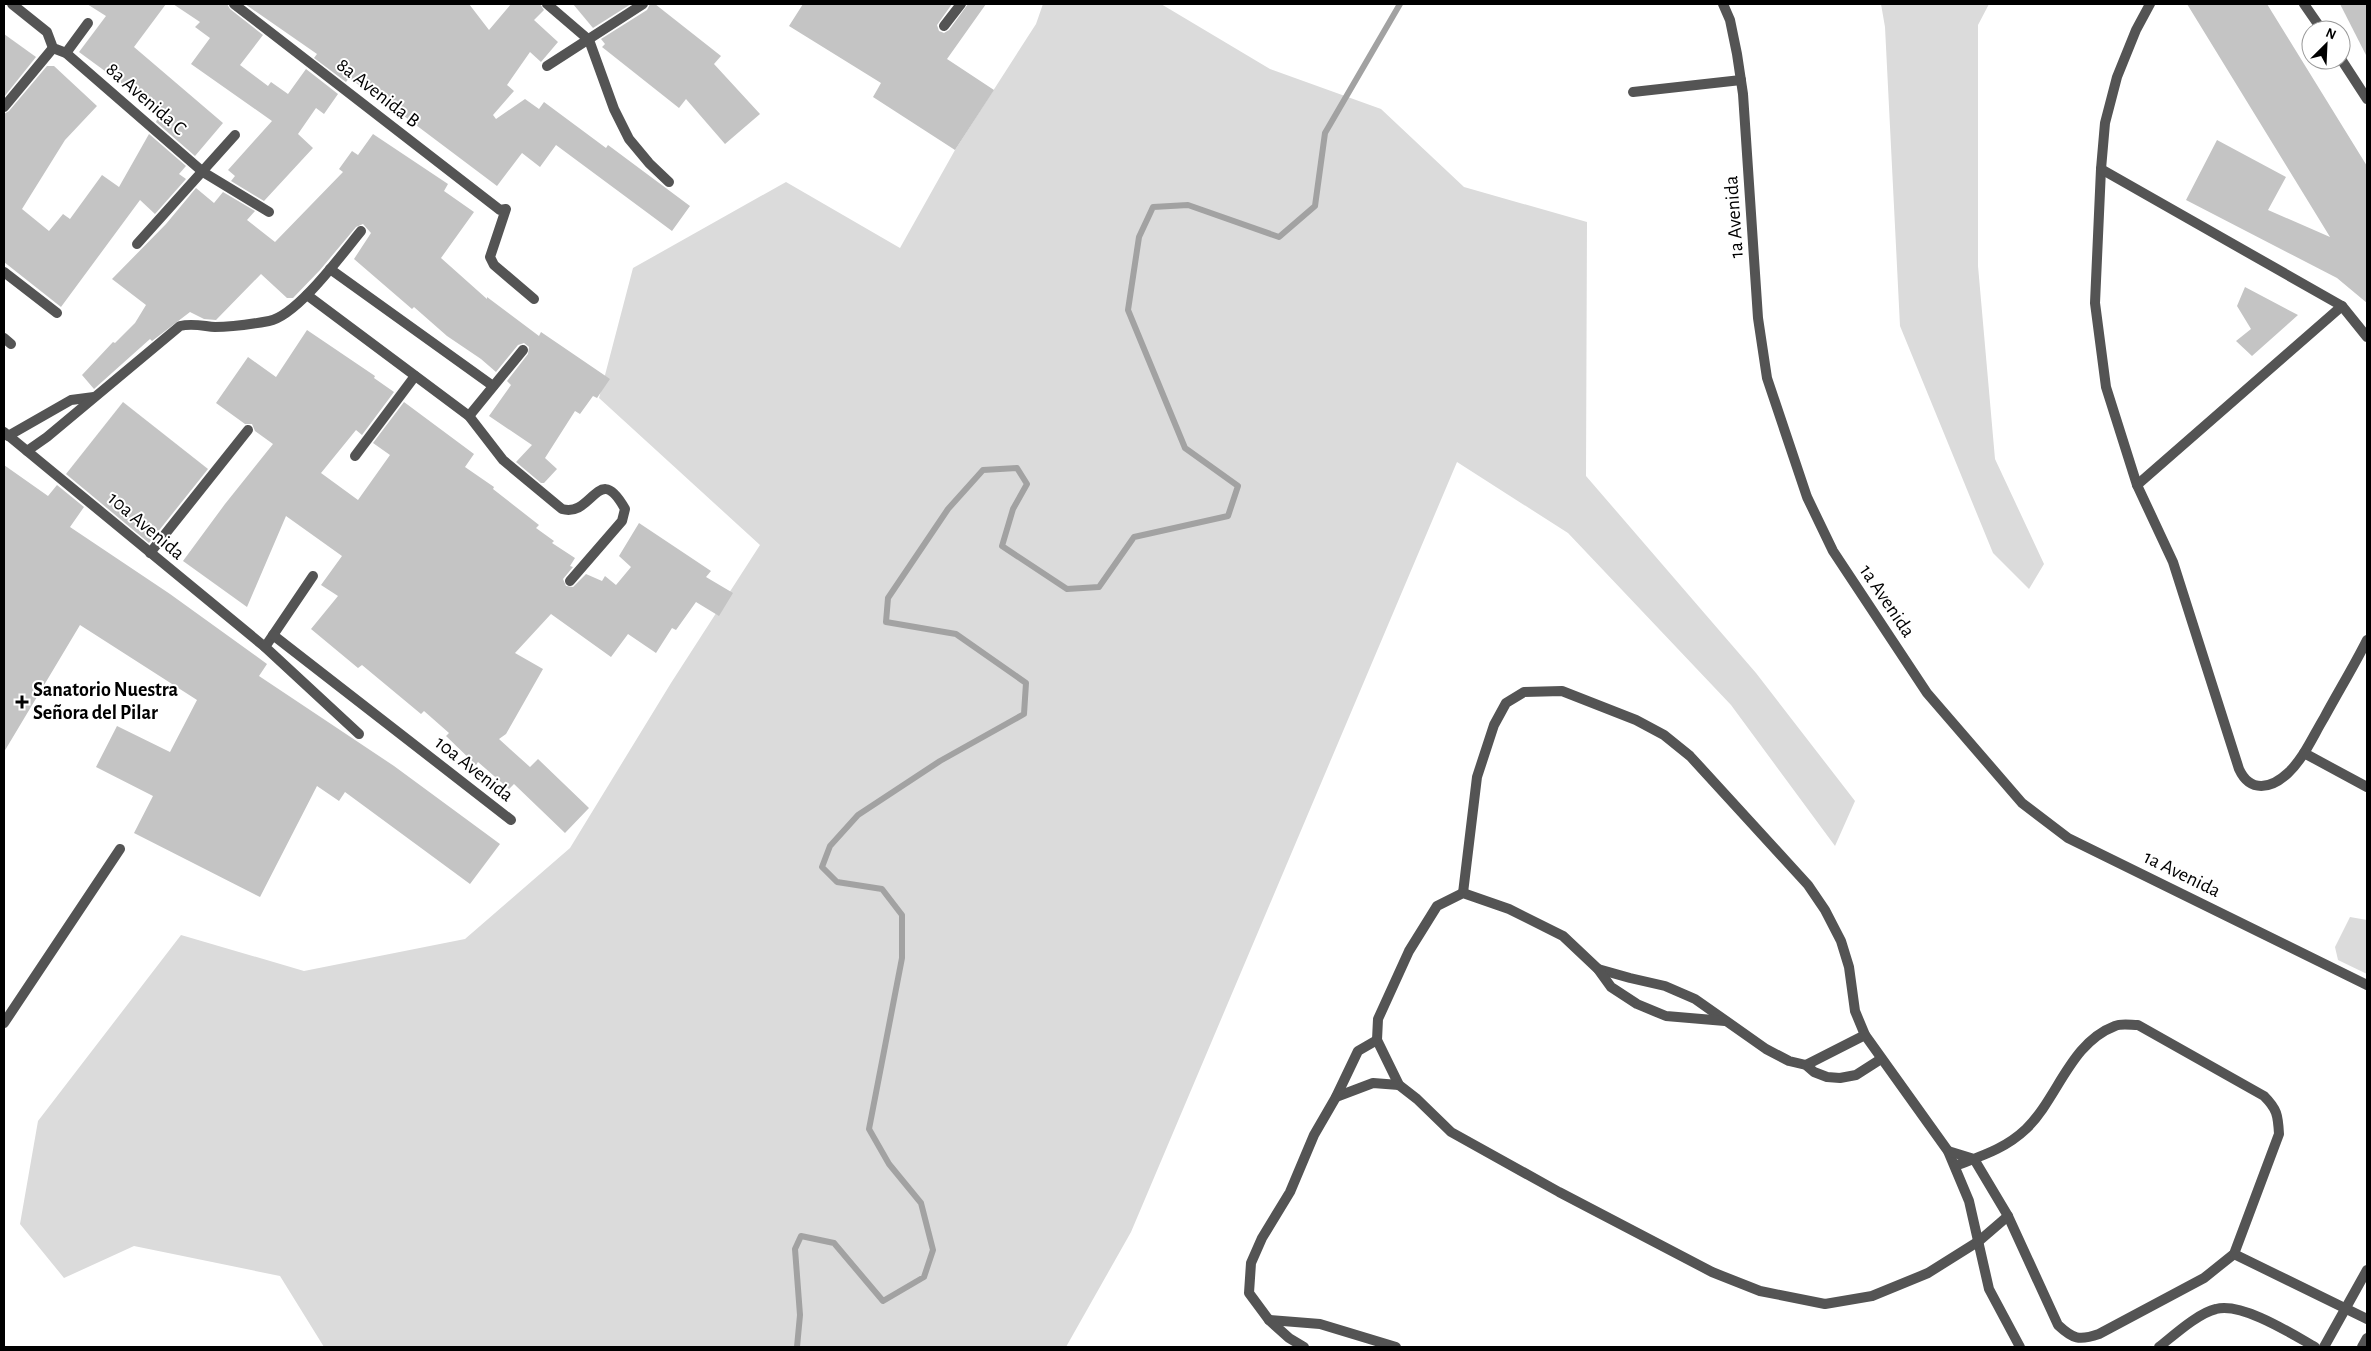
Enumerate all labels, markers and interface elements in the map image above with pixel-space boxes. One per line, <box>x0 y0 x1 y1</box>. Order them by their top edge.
north arrow <box>2301 20 2351 70</box>
text: N <box>2324 26 2338 42</box>
street label: 8a Avenida B <box>333 55 423 131</box>
street label: 8a Avenida C <box>102 59 190 139</box>
street label: 1a Avenida <box>1721 175 1747 259</box>
street label: 10a Avenida <box>104 488 188 564</box>
street label: 1a Avenida <box>1856 561 1918 641</box>
place label: Sanatorio Nuestra Señora del Pilar <box>33 680 179 723</box>
marker: Sanatorio Nuestra Señora del Pilar <box>15 695 29 709</box>
street label: 10a Avenida <box>431 732 517 806</box>
street label: 1a Avenida <box>2140 847 2224 901</box>

